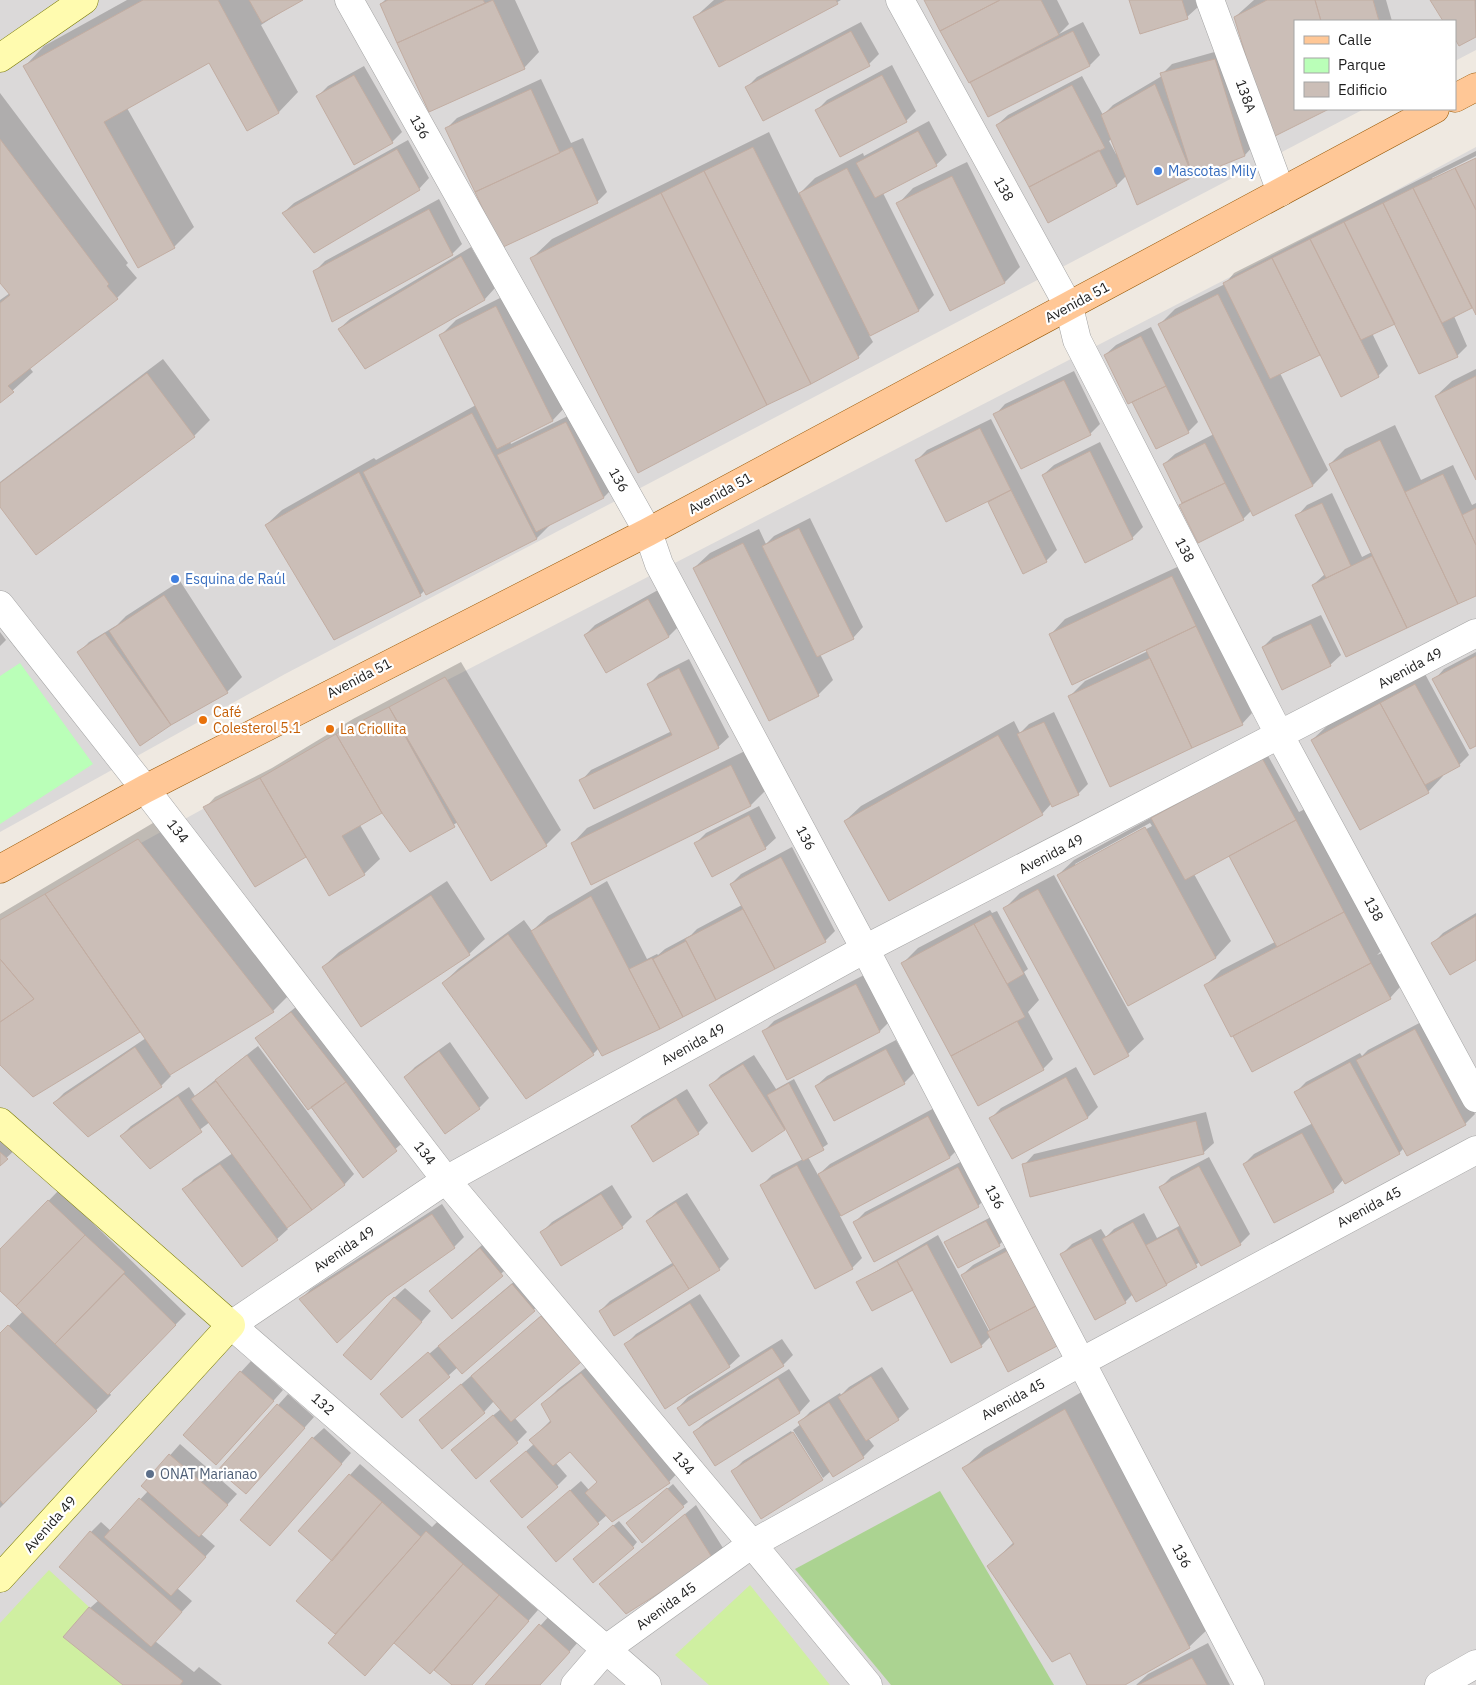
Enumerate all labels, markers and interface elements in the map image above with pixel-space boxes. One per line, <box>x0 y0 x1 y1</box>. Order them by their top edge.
legend <box>1294 20 1456 110</box>
text: Calle <box>1338 30 1372 49</box>
text: Parque <box>1338 55 1386 74</box>
street label: 138A <box>1232 77 1260 115</box>
text: Edificio <box>1338 80 1387 99</box>
street label: 136 <box>406 112 434 142</box>
place label: Mascotas Mily <box>1168 162 1257 180</box>
marker: Mascotas Mily <box>1152 165 1164 177</box>
street label: 138 <box>990 174 1018 204</box>
street label: Avenida 51 <box>1042 278 1112 326</box>
street label: 136 <box>605 465 633 495</box>
street label: Avenida 51 <box>685 468 755 518</box>
street label: 138 <box>1171 535 1199 565</box>
place label: Esquina de Raúl <box>185 570 286 588</box>
marker: Esquina de Raúl <box>169 573 181 585</box>
street label: Avenida 49 <box>1375 644 1445 692</box>
street label: Avenida 51 <box>324 654 394 702</box>
place label: Café Colesterol 5.1 <box>213 703 301 737</box>
marker: Café Colesterol 5.1 <box>197 714 209 726</box>
place label: La Criollita <box>340 720 407 738</box>
marker: La Criollita <box>324 723 336 735</box>
street label: 134 <box>163 816 193 846</box>
street label: 136 <box>792 823 820 853</box>
street label: Avenida 49 <box>1016 830 1086 878</box>
street label: 138 <box>1360 894 1388 924</box>
street label: Avenida 49 <box>658 1019 728 1069</box>
street label: 134 <box>410 1138 440 1168</box>
street label: 136 <box>981 1182 1009 1212</box>
street label: Avenida 45 <box>1334 1183 1404 1231</box>
street label: Avenida 49 <box>310 1222 378 1276</box>
street label: Avenida 45 <box>978 1374 1048 1424</box>
street label: 132 <box>308 1389 338 1419</box>
street label: 134 <box>669 1448 699 1478</box>
place label: ONAT Marianao <box>160 1465 258 1483</box>
marker: ONAT Marianao <box>144 1468 156 1480</box>
street label: Avenida 49 <box>20 1492 80 1556</box>
street label: 136 <box>1168 1541 1196 1571</box>
street label: Avenida 45 <box>632 1578 700 1634</box>

